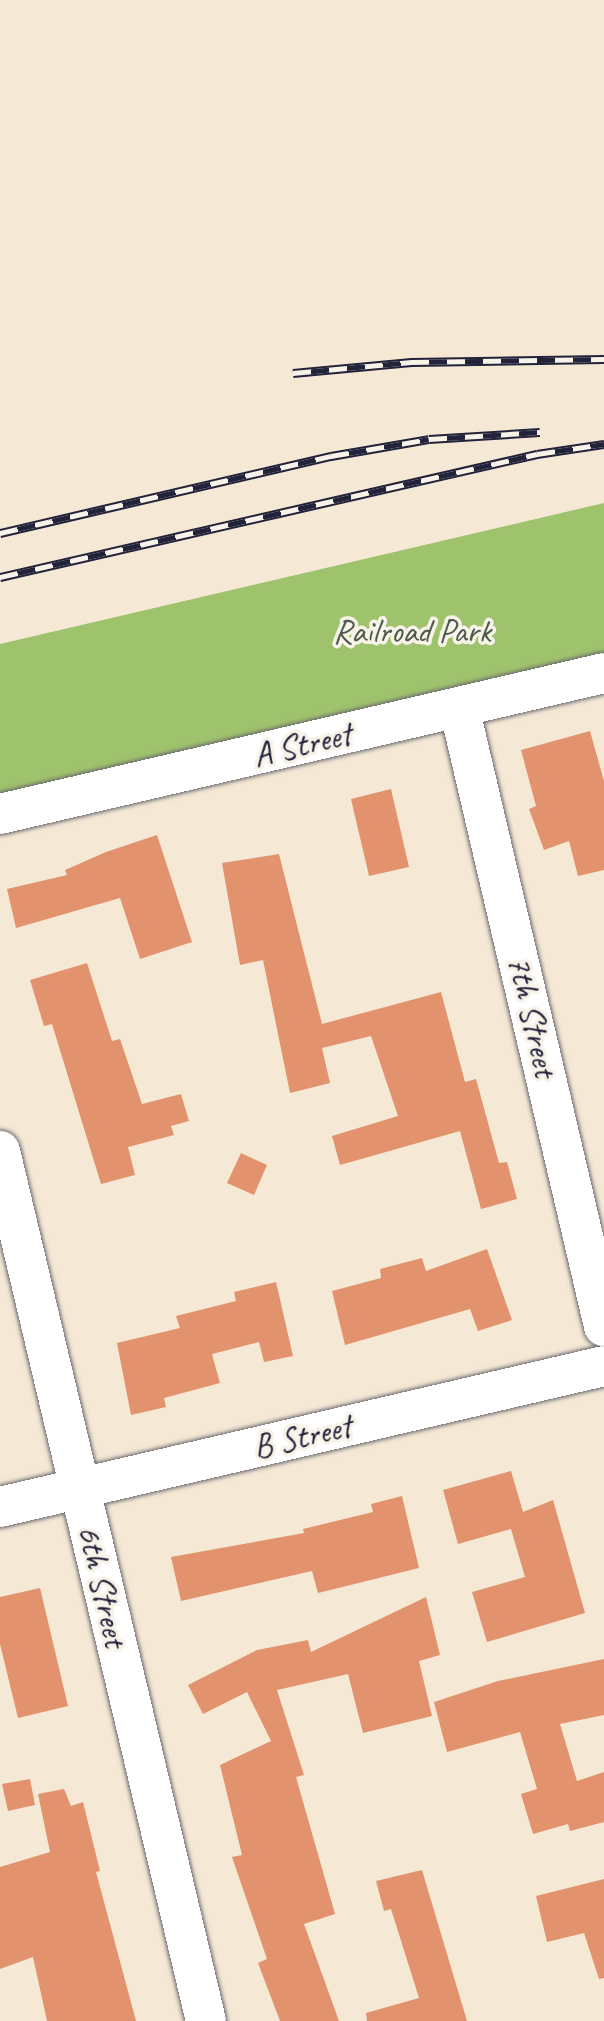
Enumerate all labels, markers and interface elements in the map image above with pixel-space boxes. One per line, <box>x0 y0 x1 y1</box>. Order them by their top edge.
park label: Railroad Park <box>332 611 492 651</box>
street label: A Street <box>249 713 355 775</box>
street label: 7th Street <box>499 951 567 1081</box>
street label: B Street <box>249 1405 355 1467</box>
street label: 6th Street <box>69 1521 137 1651</box>

